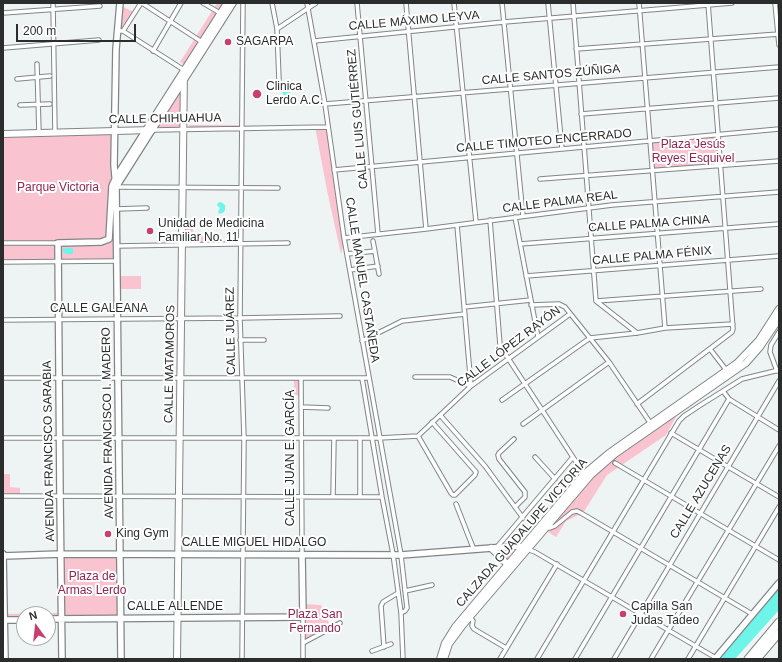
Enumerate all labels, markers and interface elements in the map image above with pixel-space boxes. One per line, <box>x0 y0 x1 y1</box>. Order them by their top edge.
street label: CALLE MÁXIMO LEYVA <box>348 8 480 34</box>
scale bar <box>18 16 138 42</box>
text: 200 m <box>23 24 56 38</box>
place label: SAGARPA <box>236 35 293 49</box>
marker: SAGARPA <box>223 37 233 47</box>
street label: CALLE LUIS GUTIÉRREZ <box>345 48 371 190</box>
street label: CALLE SANTOS ZÚÑIGA <box>481 62 621 88</box>
place label: Clinica Lerdo A.C. <box>266 80 323 108</box>
marker: Clinica Lerdo A.C. <box>251 88 263 100</box>
street label: CALLE CHIHUAHUA <box>109 111 221 127</box>
street label: CALLE TIMOTEO ENCERRADO <box>456 126 632 156</box>
park label: Plaza Jesús Reyes Esquivel <box>652 138 734 166</box>
park label: Parque Victoria <box>17 181 99 195</box>
street label: CALLE PALMA REAL <box>502 188 618 216</box>
street label: CALLE MANUEL CASTAÑEDA <box>342 196 382 364</box>
street label: CALLE PALMA CHINA <box>588 213 710 235</box>
place label: Unidad de Medicina Familiar No. 11 <box>158 217 264 245</box>
marker: Unidad de Medicina Familiar No. 11 <box>145 226 155 236</box>
street label: CALLE PALMA FÉNIX <box>592 244 712 268</box>
street label: CALLE JUÁREZ <box>223 287 239 375</box>
street label: CALLE GALEANA <box>50 302 148 316</box>
street label: CALLE LÓPEZ RAYÓN <box>454 303 564 391</box>
street label: CALLE MATAMOROS <box>162 305 178 423</box>
street label: AVENIDA FRANCISCO I. MADERO <box>99 327 117 519</box>
street label: AVENIDA FRANCISCO SARABIA <box>40 360 58 542</box>
street label: CALLE JUAN E. GARCÍA <box>284 390 298 526</box>
street label: CALLE AZUCENAS <box>667 443 735 541</box>
street label: CALZADA GUADALUPE VICTORIA <box>453 456 591 610</box>
place label: King Gym <box>116 527 169 541</box>
marker: King Gym <box>103 529 113 539</box>
street label: CALLE MIGUEL HIDALGO <box>182 536 326 550</box>
park label: Plaza de Armas Lerdo <box>58 570 126 598</box>
street label: CALLE ALLENDE <box>127 600 223 614</box>
place label: Capilla San Judas Tadeo <box>631 600 699 628</box>
north arrow <box>16 606 56 646</box>
park label: Plaza San Fernando <box>288 608 342 636</box>
text: N <box>28 609 39 622</box>
marker: Capilla San Judas Tadeo <box>618 609 628 619</box>

